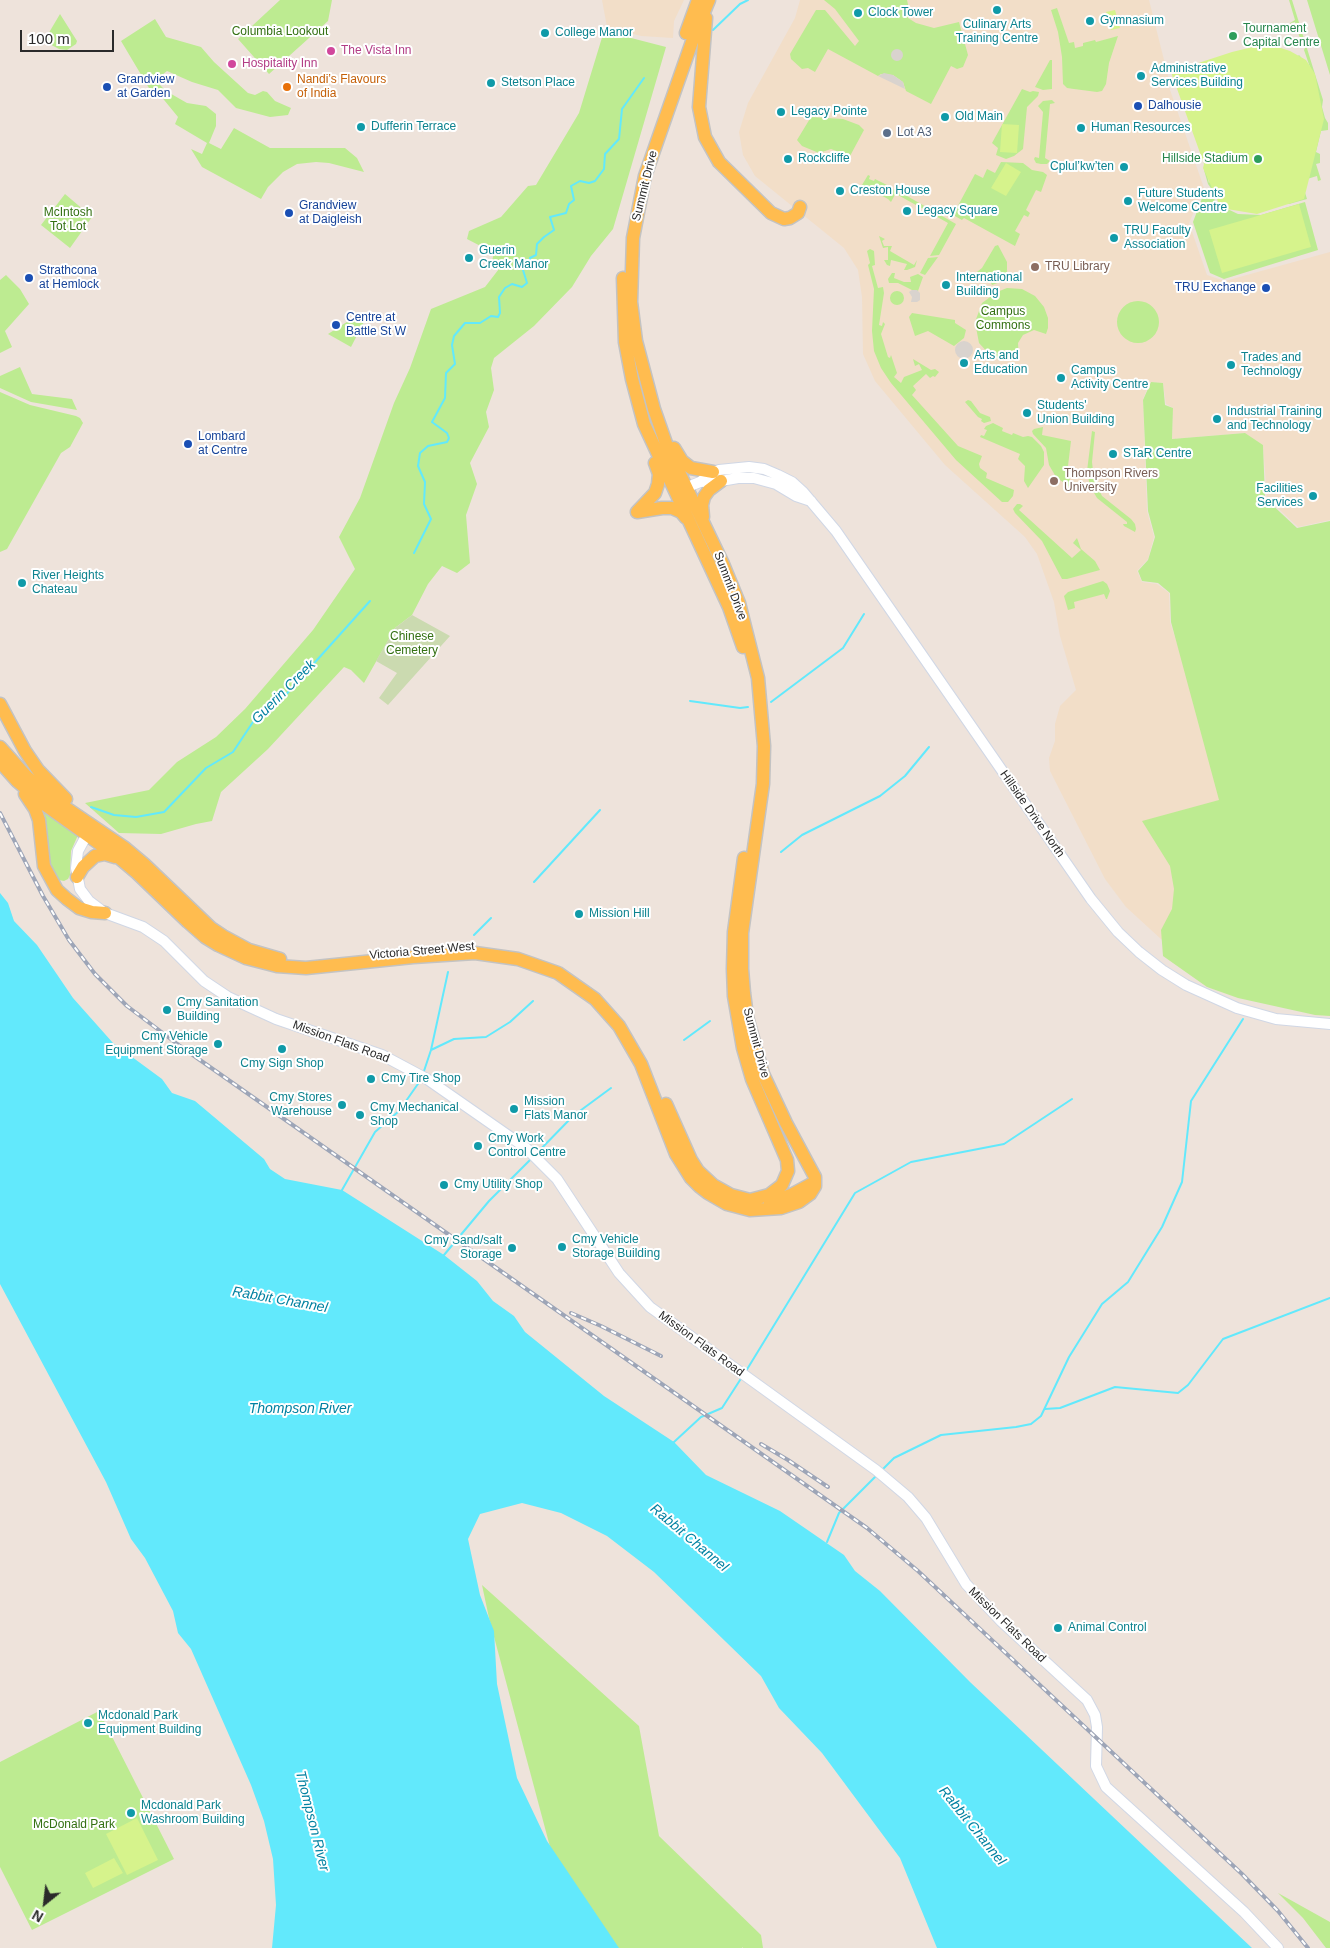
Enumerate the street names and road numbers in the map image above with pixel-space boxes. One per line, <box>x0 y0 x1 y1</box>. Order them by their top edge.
street label: Summit Drive <box>629 149 661 223</box>
street label: Summit Drive <box>710 550 750 622</box>
street label: Hillside Drive North <box>997 768 1067 860</box>
street label: Victoria Street West <box>369 939 475 963</box>
street label: Summit Drive <box>740 1006 772 1080</box>
street label: Mission Flats Road <box>291 1018 391 1066</box>
street label: Mission Flats Road <box>655 1308 747 1380</box>
street label: Mission Flats Road <box>965 1584 1049 1666</box>

